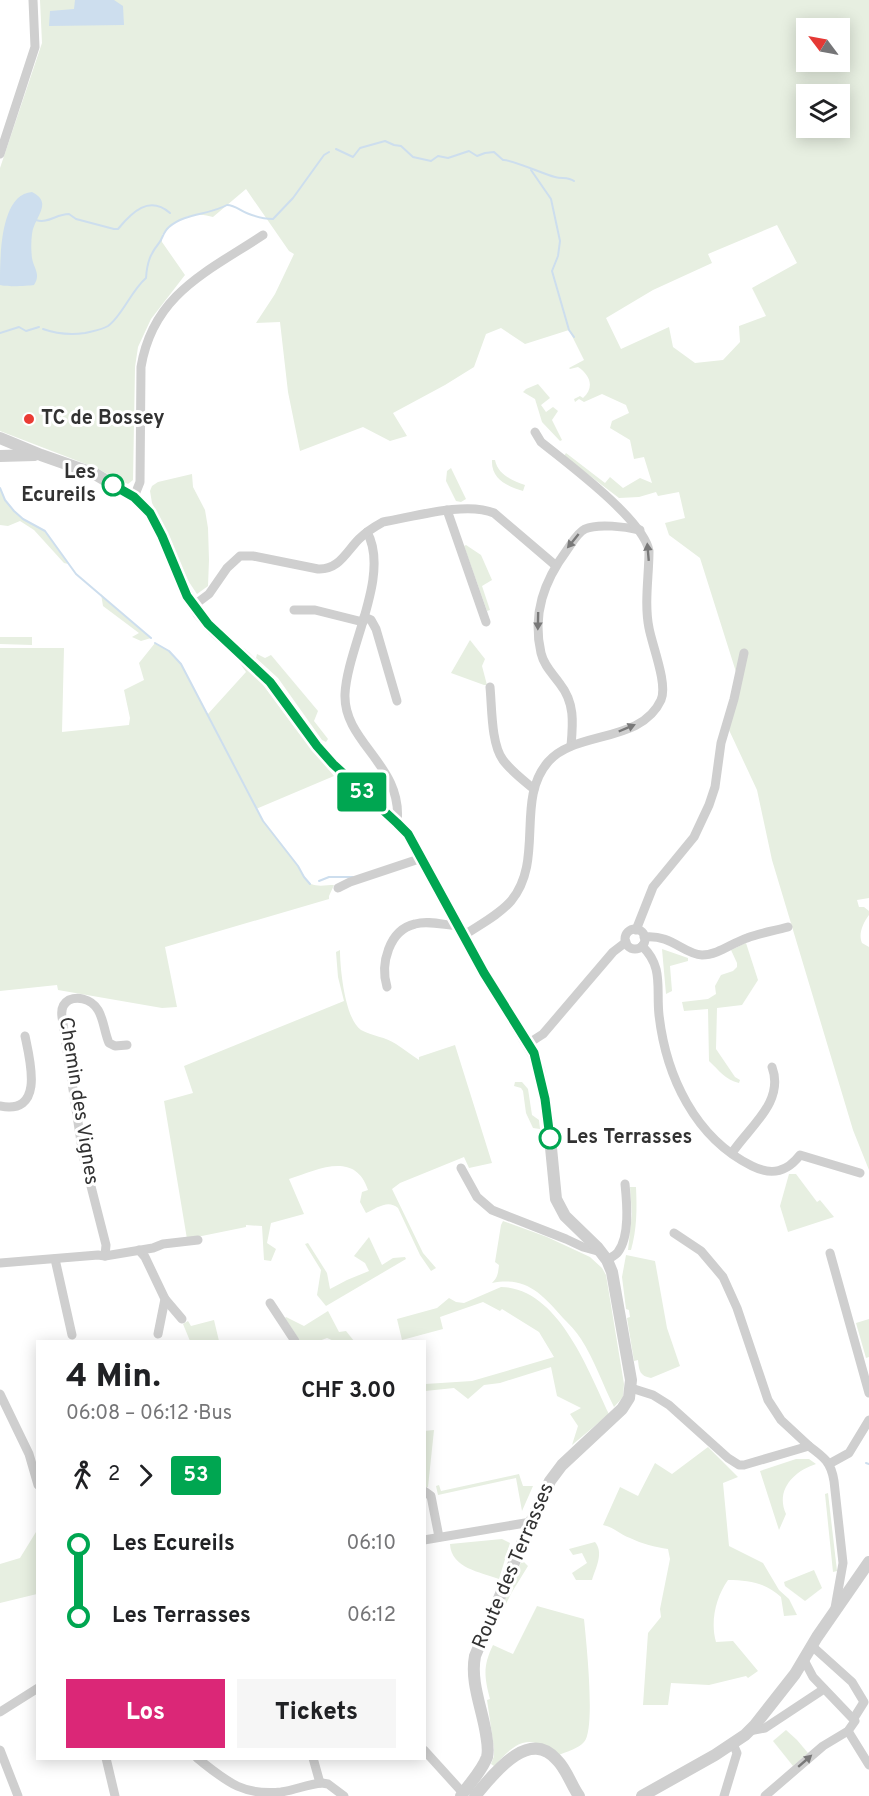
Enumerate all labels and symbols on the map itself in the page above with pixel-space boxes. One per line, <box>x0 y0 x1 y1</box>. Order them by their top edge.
north arrow <box>796 18 850 72</box>
place label: TC de Bossey <box>41 406 165 432</box>
marker: TC de Bossey <box>22 412 36 426</box>
place label: Les Ecureils <box>21 460 96 509</box>
marker: Les Ecureils <box>102 474 124 496</box>
one-way arrow <box>568 534 580 549</box>
one-way arrow <box>643 543 653 562</box>
one-way arrow <box>533 611 543 630</box>
one-way arrow <box>618 723 636 733</box>
line badge: 53 <box>335 772 389 812</box>
street label: Chemin des Vignes <box>52 1015 104 1187</box>
place label: Les Terrasses <box>566 1125 692 1151</box>
marker: Les Terrasses <box>539 1127 561 1149</box>
street label: Route des Terrasses <box>467 1479 561 1653</box>
one-way arrow <box>797 1755 812 1768</box>

